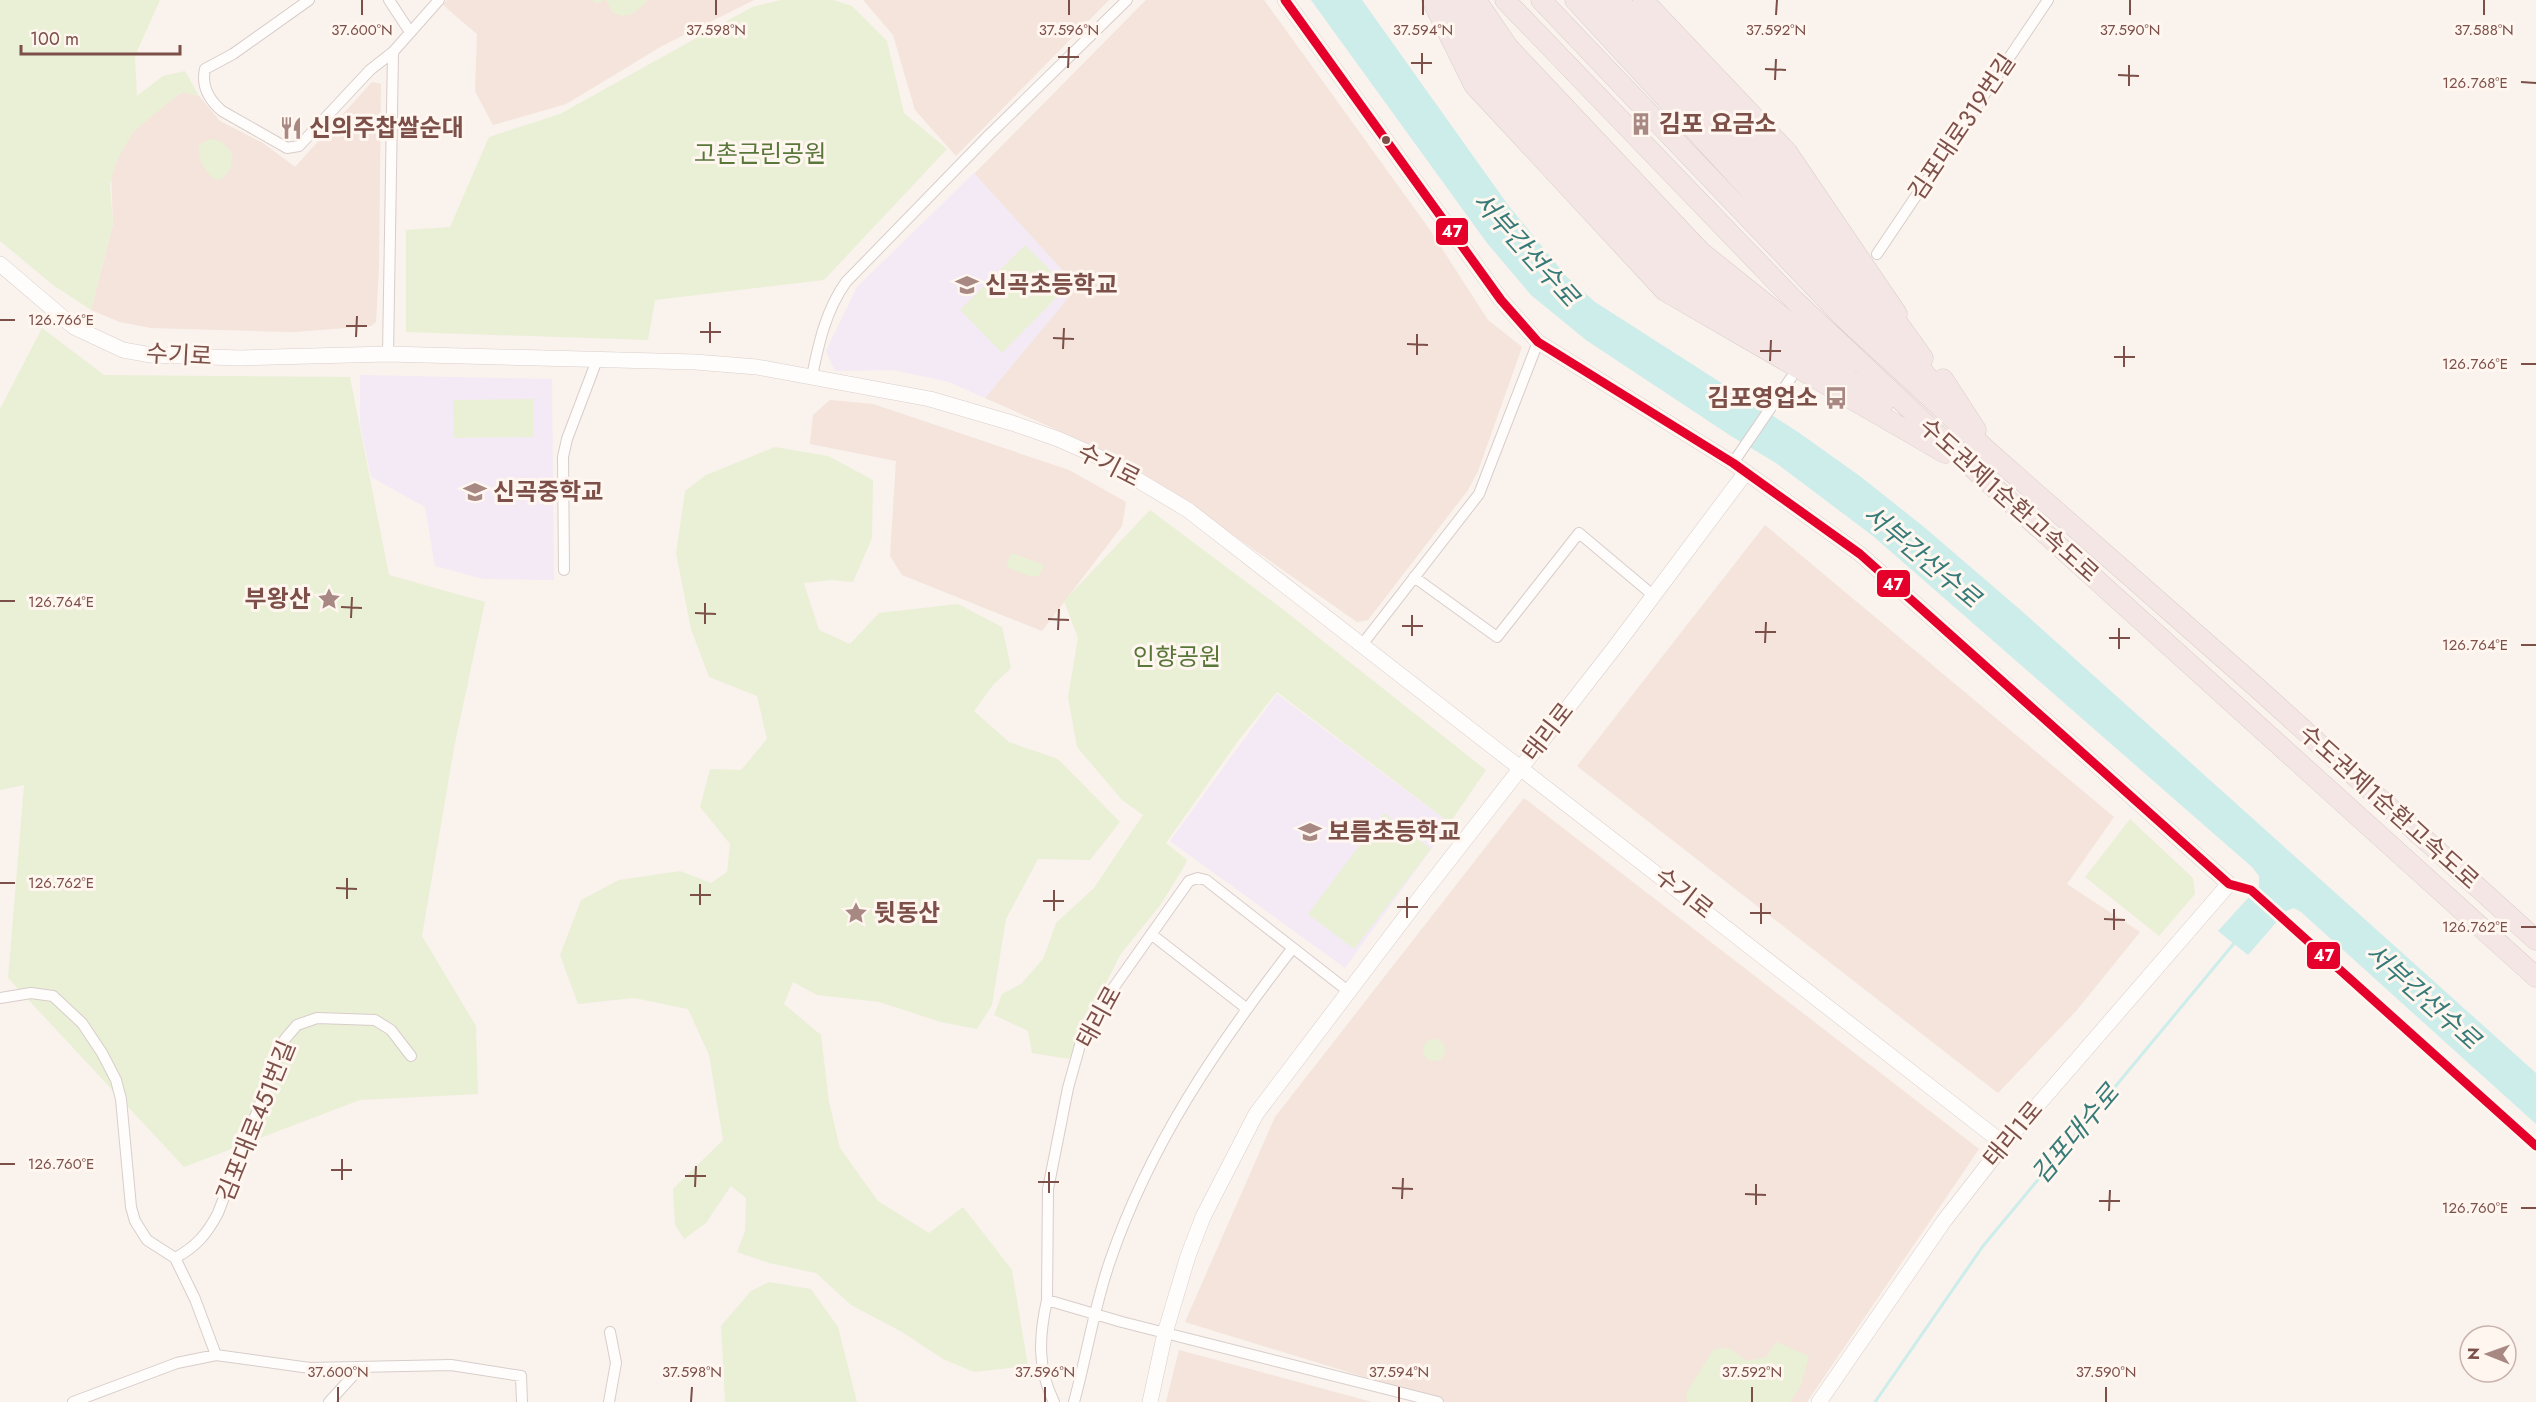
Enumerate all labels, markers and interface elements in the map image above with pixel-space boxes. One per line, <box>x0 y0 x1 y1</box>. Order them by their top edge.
scale bar <box>21 18 180 56</box>
text: 37.600°N <box>331 19 393 41</box>
text: 37.598°N <box>686 19 746 41</box>
text: 37.596°N <box>1039 19 1099 41</box>
text: 37.594°N <box>1393 19 1453 41</box>
text: 37.592°N <box>1746 19 1806 41</box>
text: 37.590°N <box>2100 19 2160 41</box>
text: 37.588°N <box>2454 19 2514 41</box>
text: 100 m <box>30 26 79 52</box>
street label: 김포대로319번길 <box>1899 46 2024 207</box>
text: 126.768°E <box>2442 72 2508 94</box>
place label: 김포 요금소 <box>1659 106 1777 141</box>
place label: 신의주찹쌀순대 <box>309 110 464 145</box>
building icon: 김포 요금소 <box>1628 111 1654 137</box>
restaurant icon: 신의주찹쌀순대 <box>278 115 304 141</box>
unlabelled marker <box>1380 134 1392 146</box>
park label: 고촌근린공원 <box>694 136 826 171</box>
water label: 서부간선수로 <box>1464 183 1589 316</box>
line badge: 47 <box>1435 217 1469 246</box>
text: 47 <box>1442 220 1463 243</box>
place label: 신곡초등학교 <box>985 267 1117 302</box>
school or university icon: 신곡초등학교 <box>954 272 980 298</box>
text: 126.766°E <box>28 309 94 331</box>
street label: 수기로 <box>145 335 213 374</box>
text: 126.766°E <box>2442 353 2508 375</box>
place label: 김포영업소 <box>1708 380 1818 415</box>
bus stop icon: 김포영업소 <box>1823 385 1849 411</box>
street label: 수도권제1순환고속도로 <box>1912 409 2107 590</box>
street label: 수기로 <box>1072 434 1147 495</box>
place label: 신곡중학교 <box>493 474 603 509</box>
school or university icon: 신곡중학교 <box>462 479 488 505</box>
water label: 서부간선수로 <box>1855 495 1990 617</box>
line badge: 47 <box>1876 569 1911 598</box>
text: 47 <box>1883 573 1904 596</box>
place label: 부왕산 <box>245 581 311 616</box>
place icon: 부왕산 <box>316 586 342 612</box>
text: 126.764°E <box>28 591 94 613</box>
text: 126.764°E <box>2442 634 2508 656</box>
park label: 인향공원 <box>1133 639 1221 674</box>
street label: 태리로 <box>1513 695 1582 769</box>
street label: 수도권제1순환고속도로 <box>2292 716 2487 897</box>
place label: 보름초등학교 <box>1328 814 1460 849</box>
school or university icon: 보름초등학교 <box>1297 819 1323 845</box>
street label: 수기로 <box>1647 858 1721 927</box>
text: 126.762°E <box>28 872 94 894</box>
place label: 뒷동산 <box>874 895 940 930</box>
place icon: 뒷동산 <box>843 900 869 926</box>
text: 126.762°E <box>2442 916 2508 938</box>
water label: 서부간선수로 <box>2357 934 2490 1059</box>
line badge: 47 <box>2306 941 2341 970</box>
text: 47 <box>2314 944 2335 967</box>
street label: 태리로 <box>1067 979 1130 1054</box>
street label: 김포대로451번길 <box>207 1035 304 1207</box>
water label: 김포대수로 <box>2022 1075 2129 1192</box>
street label: 태리1로 <box>1974 1093 2051 1174</box>
text: 126.760°E <box>28 1153 94 1175</box>
text: 126.760°E <box>2442 1197 2508 1219</box>
north arrow <box>2458 1324 2518 1384</box>
text: N <box>2462 1347 2485 1360</box>
text: 37.600°N <box>307 1361 369 1383</box>
text: 37.598°N <box>662 1361 722 1383</box>
text: 37.596°N <box>1015 1361 1075 1383</box>
text: 37.594°N <box>1369 1361 1429 1383</box>
text: 37.592°N <box>1722 1361 1782 1383</box>
text: 37.590°N <box>2076 1361 2136 1383</box>

